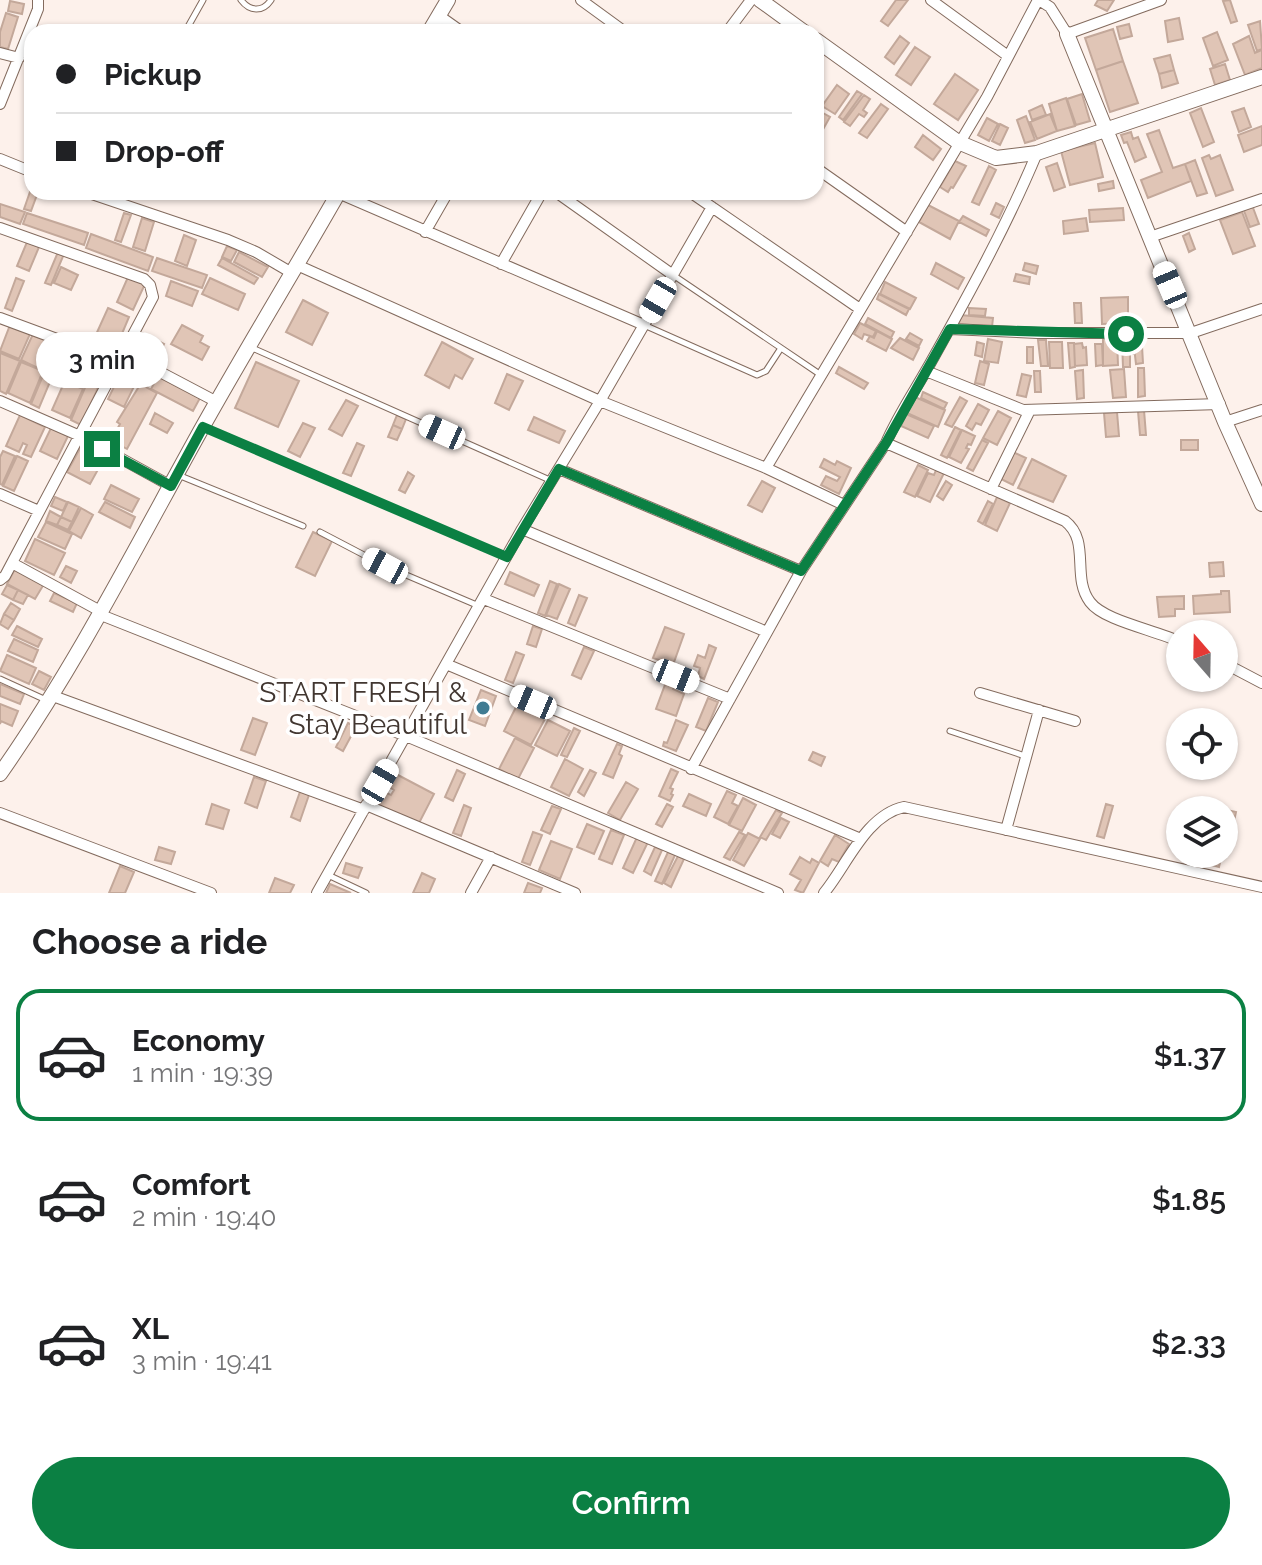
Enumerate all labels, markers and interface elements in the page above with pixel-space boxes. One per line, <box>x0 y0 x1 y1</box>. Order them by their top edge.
text: Pickup <box>104 57 202 92</box>
text: Drop-off <box>104 134 224 169</box>
car <box>1150 258 1190 312</box>
car <box>636 273 680 327</box>
route start <box>1108 316 1144 352</box>
callout: 3 min <box>36 333 168 389</box>
text: 3 min <box>69 345 135 375</box>
car <box>415 411 469 453</box>
route end <box>84 431 120 467</box>
car <box>358 544 412 588</box>
north arrow <box>1166 620 1238 692</box>
map controls <box>1166 620 1238 868</box>
car <box>649 656 703 696</box>
place label: START FRESH & Stay Beautiful <box>259 676 467 741</box>
car <box>506 682 560 722</box>
marker: START FRESH & Stay Beautiful <box>474 699 492 717</box>
button: locate <box>1166 708 1238 780</box>
car <box>358 755 402 809</box>
button: layers <box>1166 796 1238 868</box>
text: Choose a ride <box>32 920 267 962</box>
icon: car <box>36 1019 108 1091</box>
text: Economy <box>132 1023 265 1058</box>
text: $1.37 <box>1154 1038 1226 1073</box>
text: 1 min · 19:39 <box>132 1058 273 1088</box>
icon: car <box>36 1163 108 1235</box>
text: Comfort <box>132 1167 251 1202</box>
text: $1.85 <box>1152 1182 1226 1217</box>
text: 2 min · 19:40 <box>132 1202 276 1232</box>
icon: car <box>36 1307 108 1379</box>
text: XL <box>132 1311 169 1346</box>
text: $2.33 <box>1151 1326 1226 1361</box>
text: 3 min · 19:41 <box>132 1346 272 1376</box>
button: Confirm <box>32 1457 1230 1549</box>

